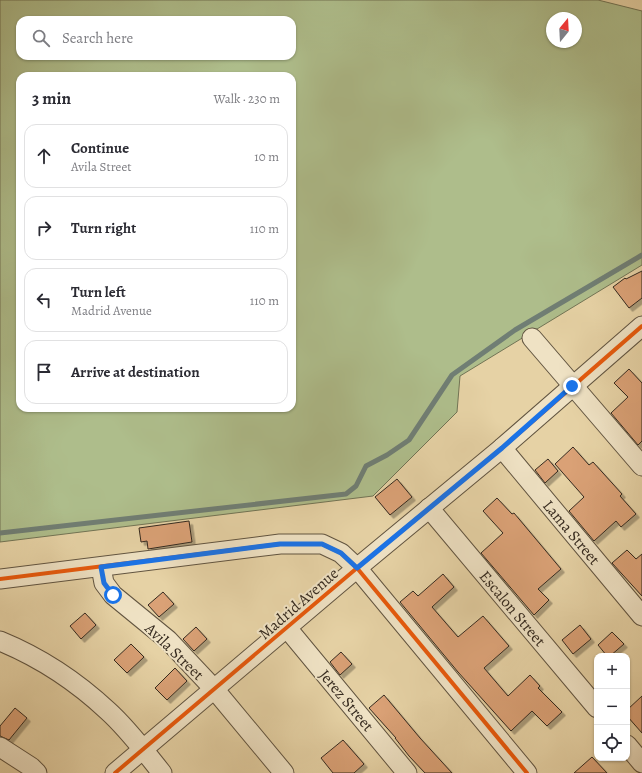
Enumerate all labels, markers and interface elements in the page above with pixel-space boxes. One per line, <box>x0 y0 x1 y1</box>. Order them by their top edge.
north arrow <box>546 12 582 48</box>
search box <box>16 16 296 60</box>
icon: search <box>30 27 52 49</box>
text: Search here <box>62 28 133 48</box>
text: 3 min <box>32 87 71 110</box>
text: Walk · 230 m <box>214 90 280 107</box>
text: Continue <box>71 138 129 158</box>
icon: ahead <box>33 145 55 167</box>
text: 10 m <box>254 148 279 165</box>
text: Avila Street <box>71 158 132 175</box>
icon: right <box>33 217 55 239</box>
text: Turn right <box>71 218 136 238</box>
text: 110 m <box>250 220 279 237</box>
text: Turn left <box>71 282 126 302</box>
icon: left <box>33 289 55 311</box>
text: 110 m <box>250 292 279 309</box>
text: Madrid Avenue <box>71 302 152 319</box>
icon: arrive <box>33 361 55 383</box>
text: Arrive at destination <box>71 362 200 382</box>
route end <box>563 377 581 395</box>
street label: Lama Street <box>537 495 605 570</box>
street label: Madrid Avenue <box>254 563 343 645</box>
street label: Escalon Street <box>474 566 551 651</box>
route start <box>104 586 122 604</box>
street label: Avila Street <box>139 617 209 686</box>
map controls <box>594 653 630 761</box>
button: + <box>594 653 630 689</box>
street label: Jerez Street <box>314 665 379 736</box>
button: − <box>594 689 630 725</box>
button: locate <box>594 725 630 761</box>

